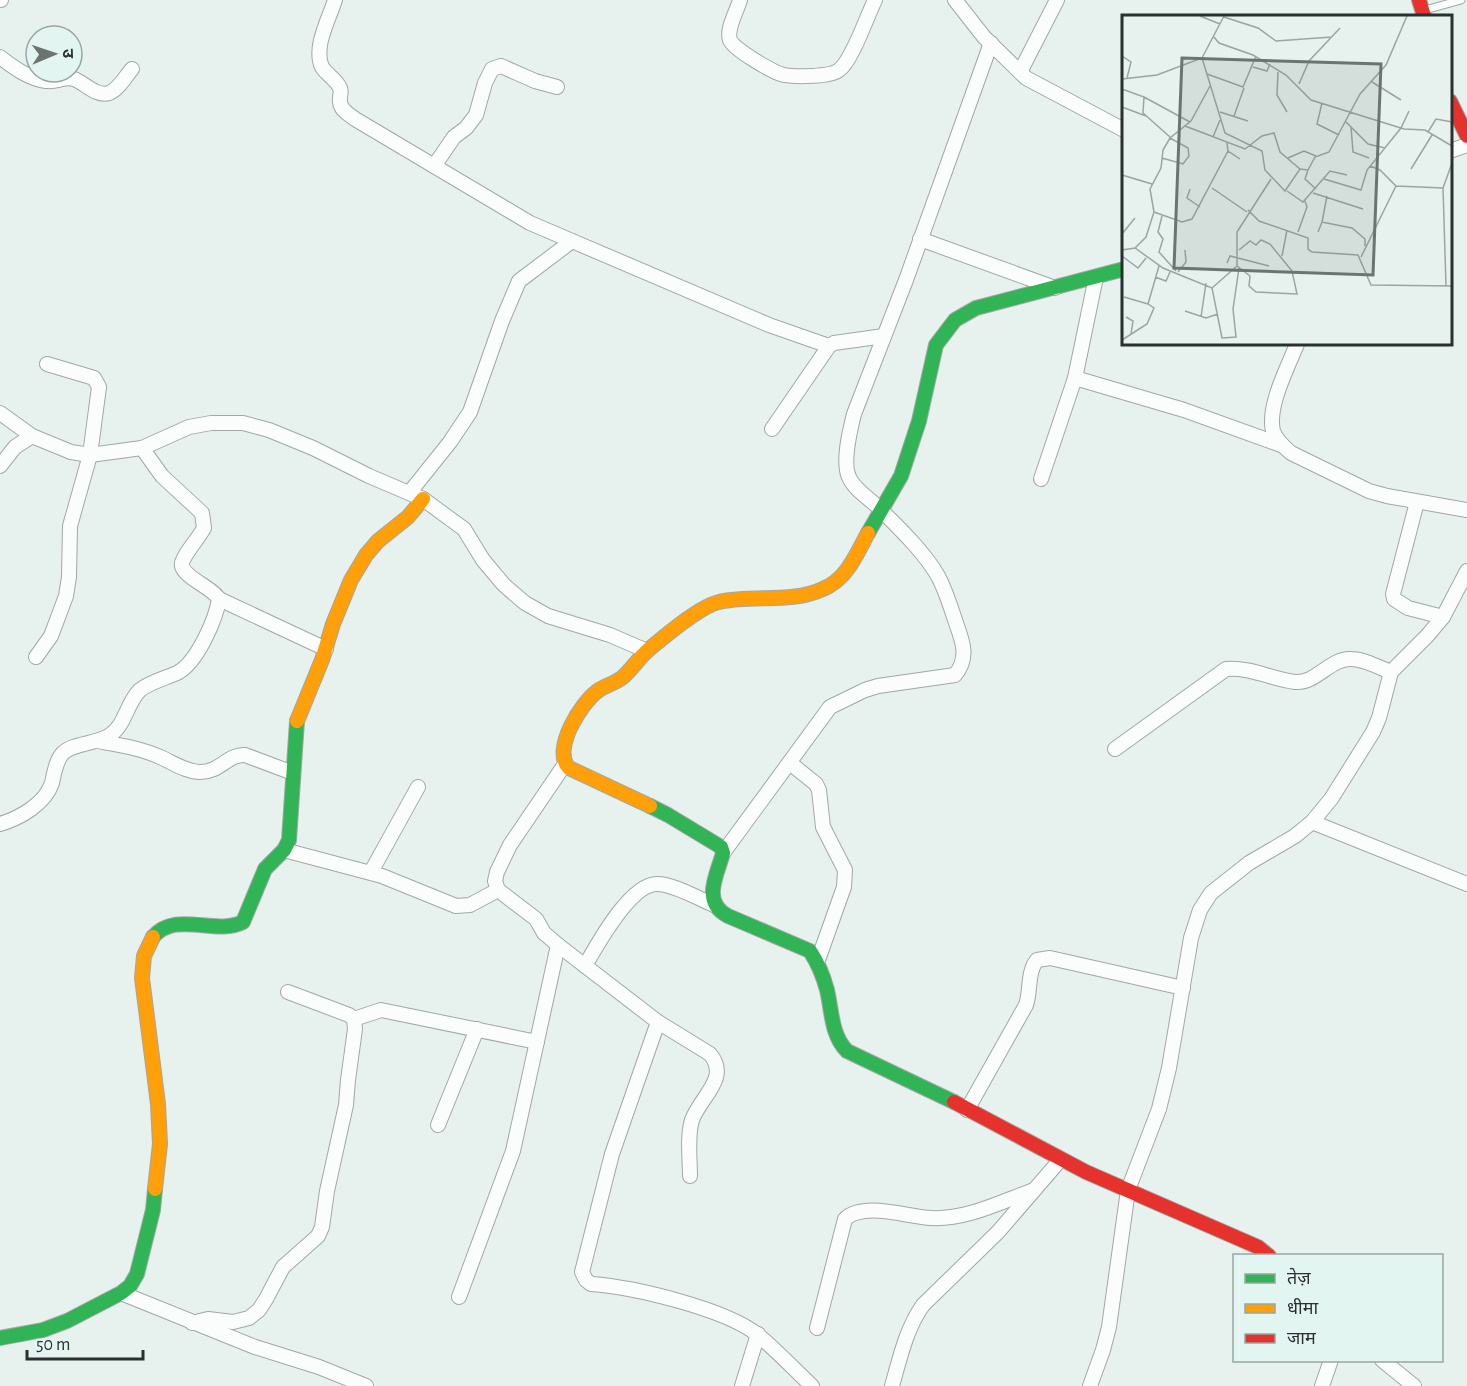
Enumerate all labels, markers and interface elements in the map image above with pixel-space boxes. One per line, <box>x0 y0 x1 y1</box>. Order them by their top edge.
inset map <box>1122 15 1452 345</box>
north arrow <box>24 24 84 84</box>
text: उ <box>60 49 76 59</box>
legend <box>1233 1254 1443 1362</box>
text: तेज़ <box>1287 1267 1311 1288</box>
text: धीमा <box>1287 1298 1318 1318</box>
scale bar <box>27 1323 142 1361</box>
text: जाम <box>1287 1330 1317 1348</box>
text: 50 m <box>36 1336 70 1354</box>

